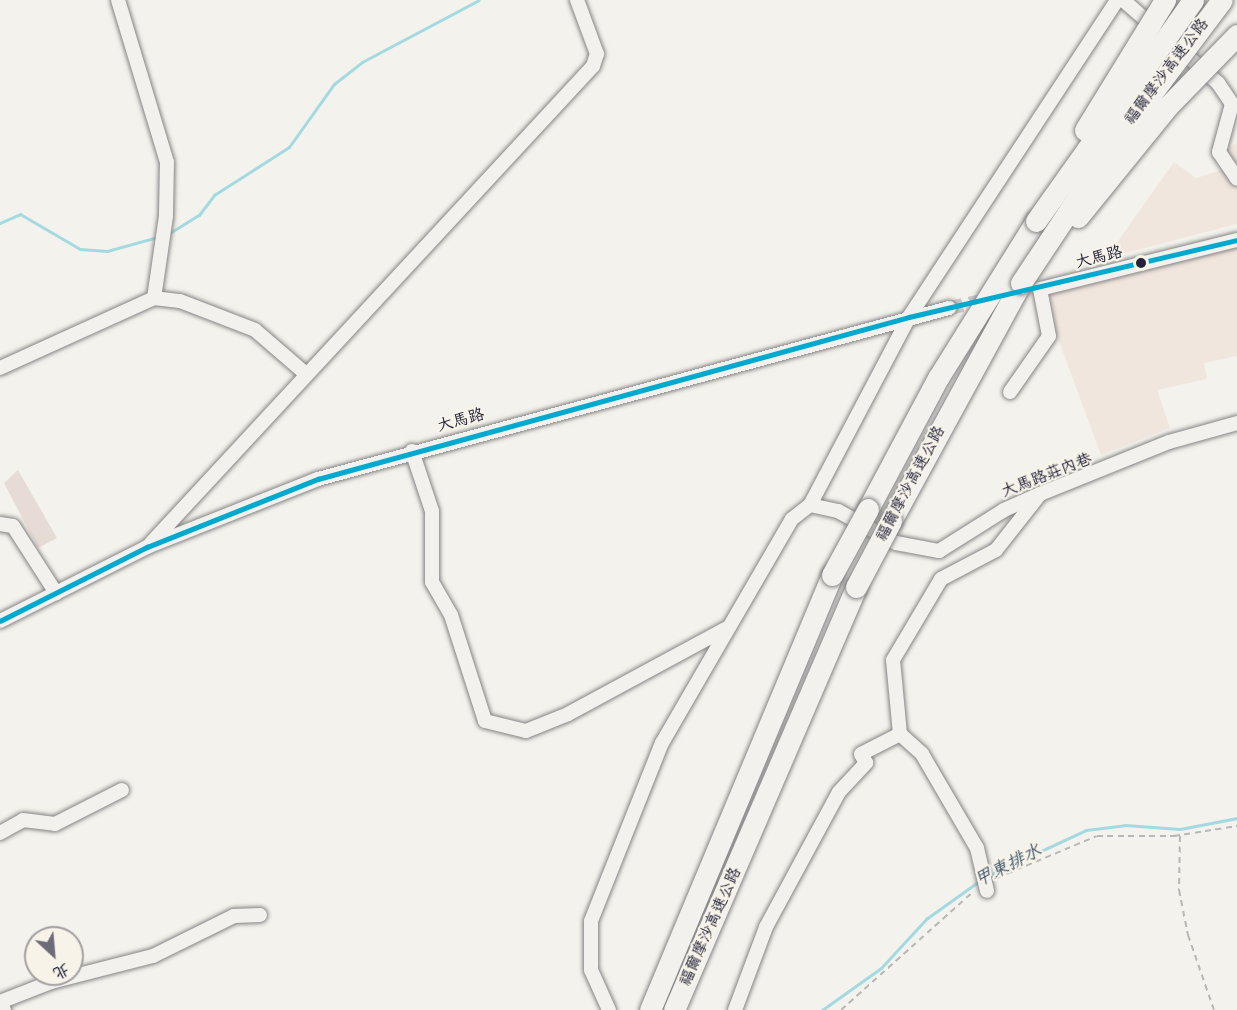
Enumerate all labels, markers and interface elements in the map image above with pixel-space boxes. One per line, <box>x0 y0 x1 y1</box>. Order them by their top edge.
street label: 福爾摩沙高速公路 <box>1121 15 1213 129</box>
street label: 大馬路 <box>1073 243 1125 273</box>
unlabelled marker <box>1135 257 1147 269</box>
street label: 大馬路 <box>435 406 487 436</box>
street label: 福爾摩沙高速公路 <box>872 423 950 545</box>
street label: 大馬路莊內巷 <box>999 450 1095 502</box>
water label: 甲東排水 <box>971 840 1045 892</box>
street label: 福爾摩沙高速公路 <box>676 865 746 989</box>
north arrow <box>24 926 84 986</box>
text: 北 <box>50 959 73 983</box>

